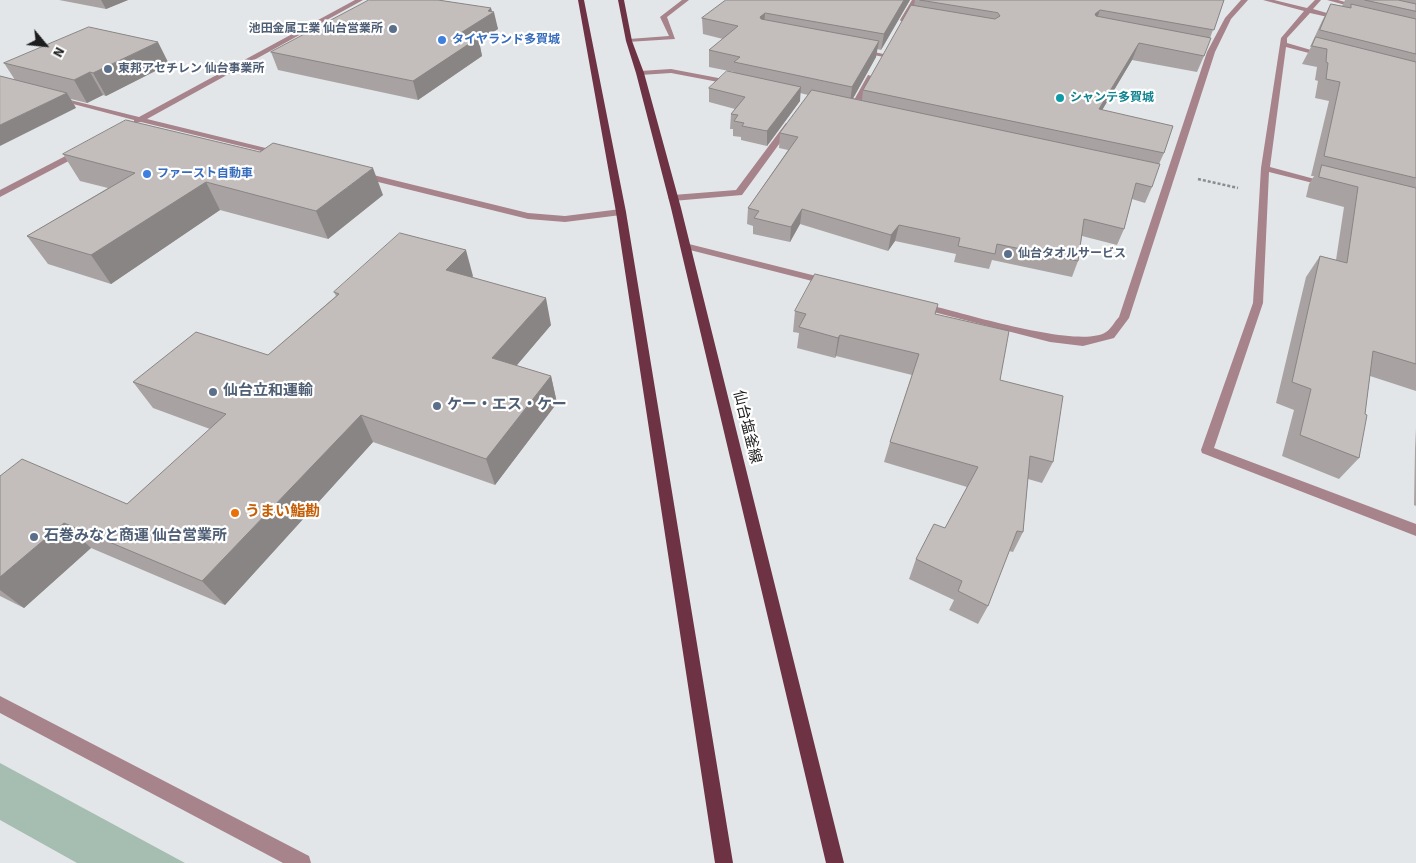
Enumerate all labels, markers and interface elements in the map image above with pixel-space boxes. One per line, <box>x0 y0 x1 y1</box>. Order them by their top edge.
north arrow <box>20 20 70 70</box>
place label: 池田金属工業 仙台営業所 <box>249 22 383 36</box>
marker: 池田金属工業 仙台営業所 <box>387 23 399 35</box>
place label: タイヤランド多賀城 <box>452 33 560 47</box>
marker: タイヤランド多賀城 <box>436 34 448 46</box>
text: N <box>47 43 69 61</box>
place label: 東邦アセチレン 仙台事業所 <box>118 62 264 76</box>
marker: 東邦アセチレン 仙台事業所 <box>102 63 114 75</box>
place label: シャンテ多賀城 <box>1070 91 1154 105</box>
marker: シャンテ多賀城 <box>1054 92 1066 104</box>
place label: ファースト自動車 <box>157 167 253 181</box>
marker: ファースト自動車 <box>141 168 153 180</box>
place label: 仙台タオルサービス <box>1018 247 1126 261</box>
marker: 仙台タオルサービス <box>1002 248 1014 260</box>
place label: 仙台立和運輸 <box>223 383 313 401</box>
marker: 仙台立和運輸 <box>207 386 219 398</box>
street label: 仙台塩釜線 <box>728 388 764 466</box>
place label: ケー・エス・ケー <box>447 397 567 415</box>
marker: ケー・エス・ケー <box>431 400 443 412</box>
place label: うまい鮨勘 <box>245 504 320 522</box>
marker: うまい鮨勘 <box>229 507 241 519</box>
place label: 石巻みなと商運 仙台営業所 <box>44 528 227 546</box>
marker: 石巻みなと商運 仙台営業所 <box>28 531 40 543</box>

